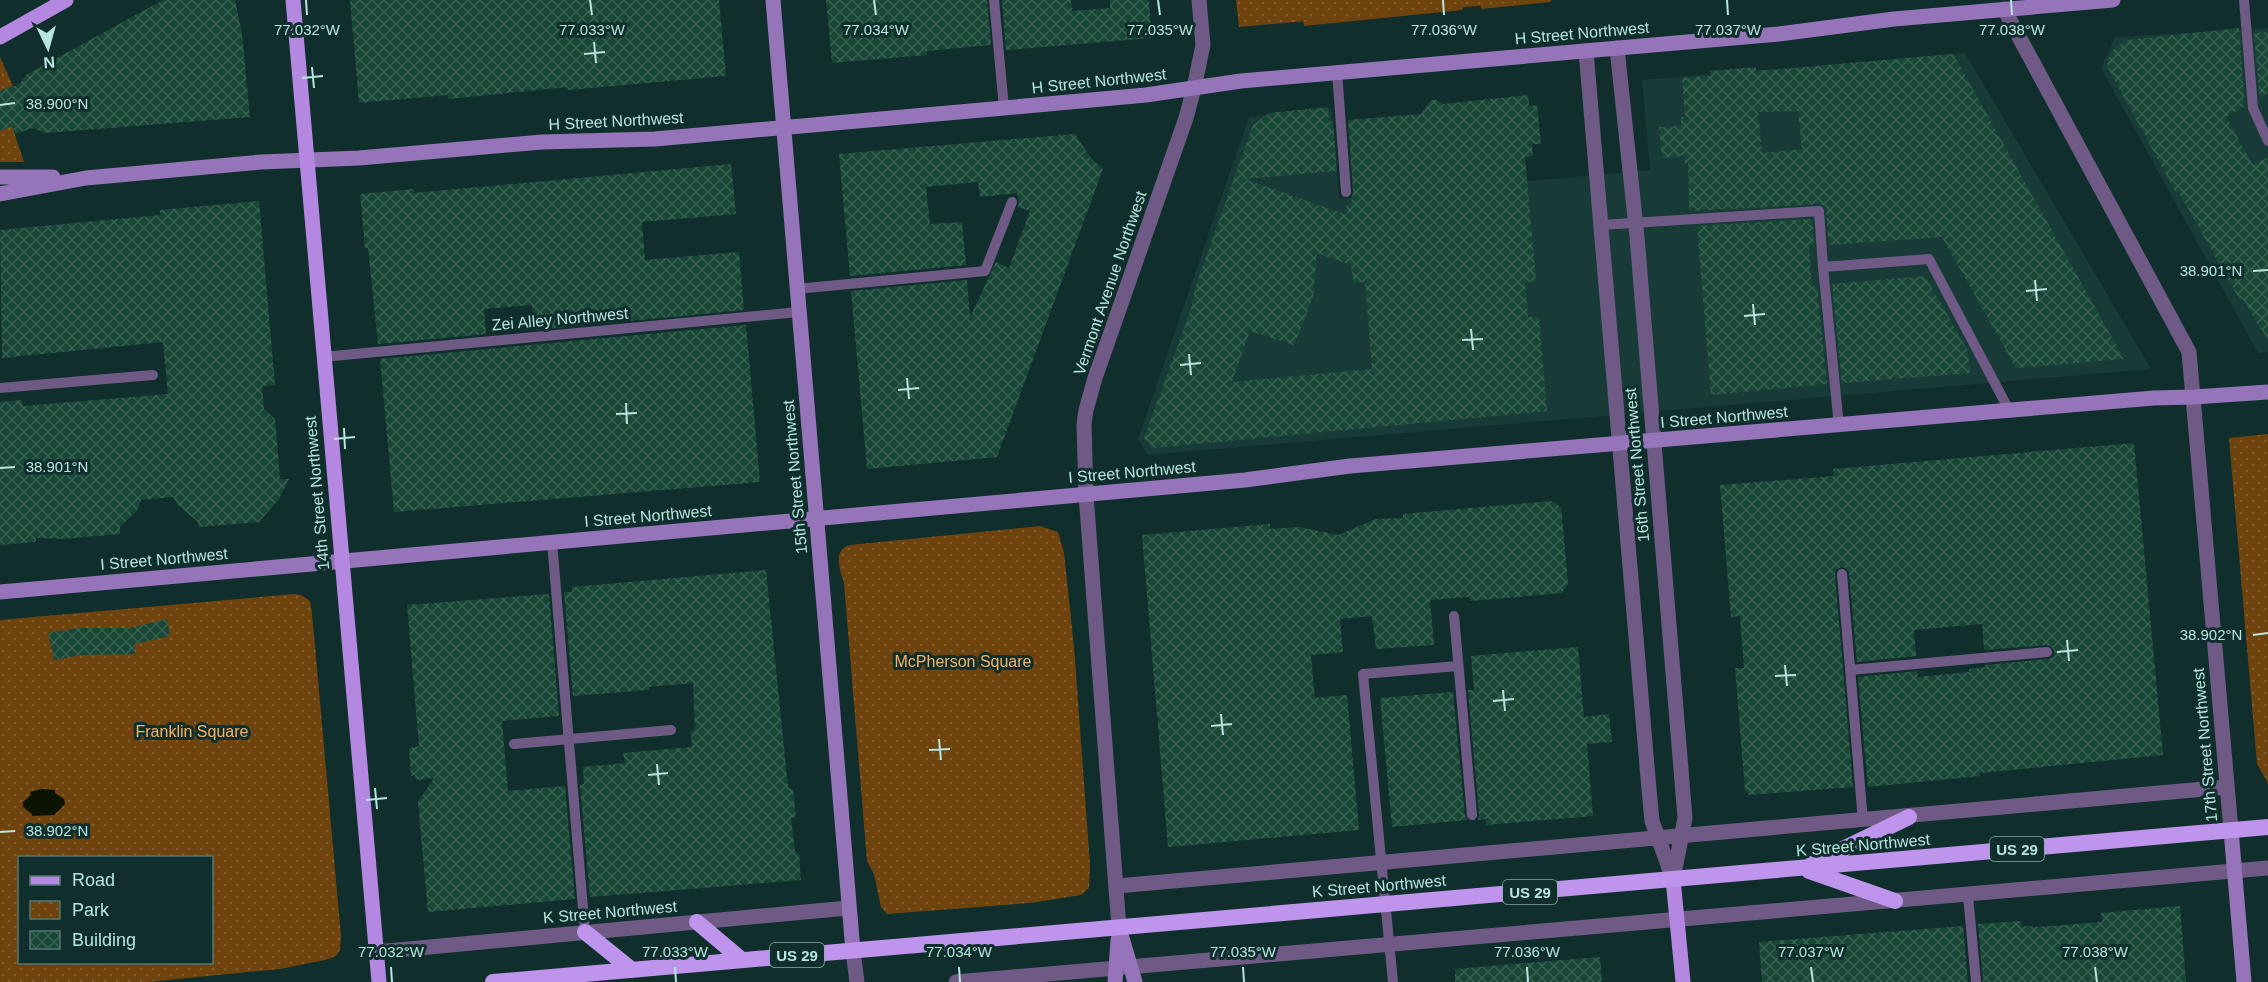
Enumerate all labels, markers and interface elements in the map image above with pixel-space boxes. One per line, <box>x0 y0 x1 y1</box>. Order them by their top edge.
north arrow <box>18 18 78 78</box>
street label: H Street Northwest <box>1514 19 1651 47</box>
text: 77.032°W <box>274 21 341 38</box>
text: 77.033°W <box>559 21 626 38</box>
text: 77.034°W <box>843 21 910 38</box>
text: 77.035°W <box>1127 21 1194 38</box>
text: 77.036°W <box>1411 21 1478 38</box>
text: 77.037°W <box>1695 21 1762 38</box>
text: 77.038°W <box>1979 21 2046 38</box>
text: N <box>43 53 56 71</box>
street label: H Street Northwest <box>1031 65 1168 97</box>
text: 38.900°N <box>26 95 88 112</box>
street label: H Street Northwest <box>548 109 684 133</box>
street label: Vermont Avenue Northwest <box>1070 188 1150 377</box>
text: 38.901°N <box>2180 262 2242 279</box>
street label: Zei Alley Northwest <box>491 305 630 333</box>
street label: 16th Street Northwest <box>1622 387 1652 543</box>
street label: 15th Street Northwest <box>780 399 810 555</box>
street label: I Street Northwest <box>1659 403 1789 431</box>
street label: 14th Street Northwest <box>302 415 332 571</box>
text: 38.901°N <box>26 458 88 475</box>
street label: I Street Northwest <box>1067 458 1197 486</box>
street label: I Street Northwest <box>583 502 713 530</box>
street label: I Street Northwest <box>99 545 229 573</box>
text: 38.902°N <box>2180 626 2242 643</box>
park label: McPherson Square <box>895 653 1032 670</box>
street label: 17th Street Northwest <box>2190 667 2220 823</box>
park label: Franklin Square <box>136 723 249 740</box>
text: 38.902°N <box>26 822 88 839</box>
street label: K Street Northwest <box>1795 831 1931 859</box>
road number: US 29 <box>1990 837 2044 861</box>
legend <box>18 856 213 964</box>
text: Road <box>72 870 115 890</box>
street label: K Street Northwest <box>1311 872 1447 900</box>
road number: US 29 <box>1503 880 1557 904</box>
street label: K Street Northwest <box>542 898 678 926</box>
text: Park <box>72 900 110 920</box>
text: Building <box>72 930 136 950</box>
text: 77.032°W <box>358 943 425 960</box>
text: 77.033°W <box>642 943 709 960</box>
road number: US 29 <box>770 943 824 967</box>
text: 77.034°W <box>926 943 993 960</box>
text: 77.035°W <box>1210 943 1277 960</box>
text: 77.036°W <box>1494 943 1561 960</box>
text: 77.037°W <box>1778 943 1845 960</box>
text: 77.038°W <box>2062 943 2129 960</box>

